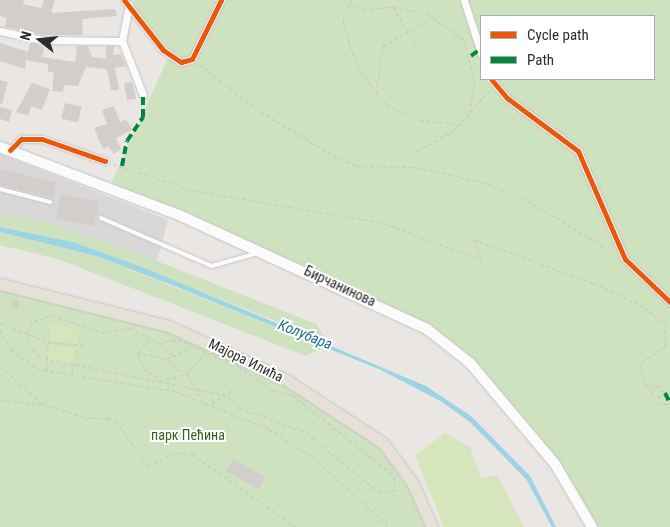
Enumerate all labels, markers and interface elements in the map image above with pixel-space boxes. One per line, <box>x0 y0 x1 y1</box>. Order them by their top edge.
north arrow <box>15 15 65 65</box>
legend <box>480 15 655 80</box>
text: Cycle path <box>527 26 589 44</box>
text: N <box>17 30 34 42</box>
text: Path <box>527 51 554 69</box>
street label: Бирчанинова <box>301 262 379 310</box>
water label: Колубара <box>275 316 335 354</box>
street label: Мајора Илића <box>206 335 286 385</box>
park label: парк Пећина <box>151 427 225 443</box>

